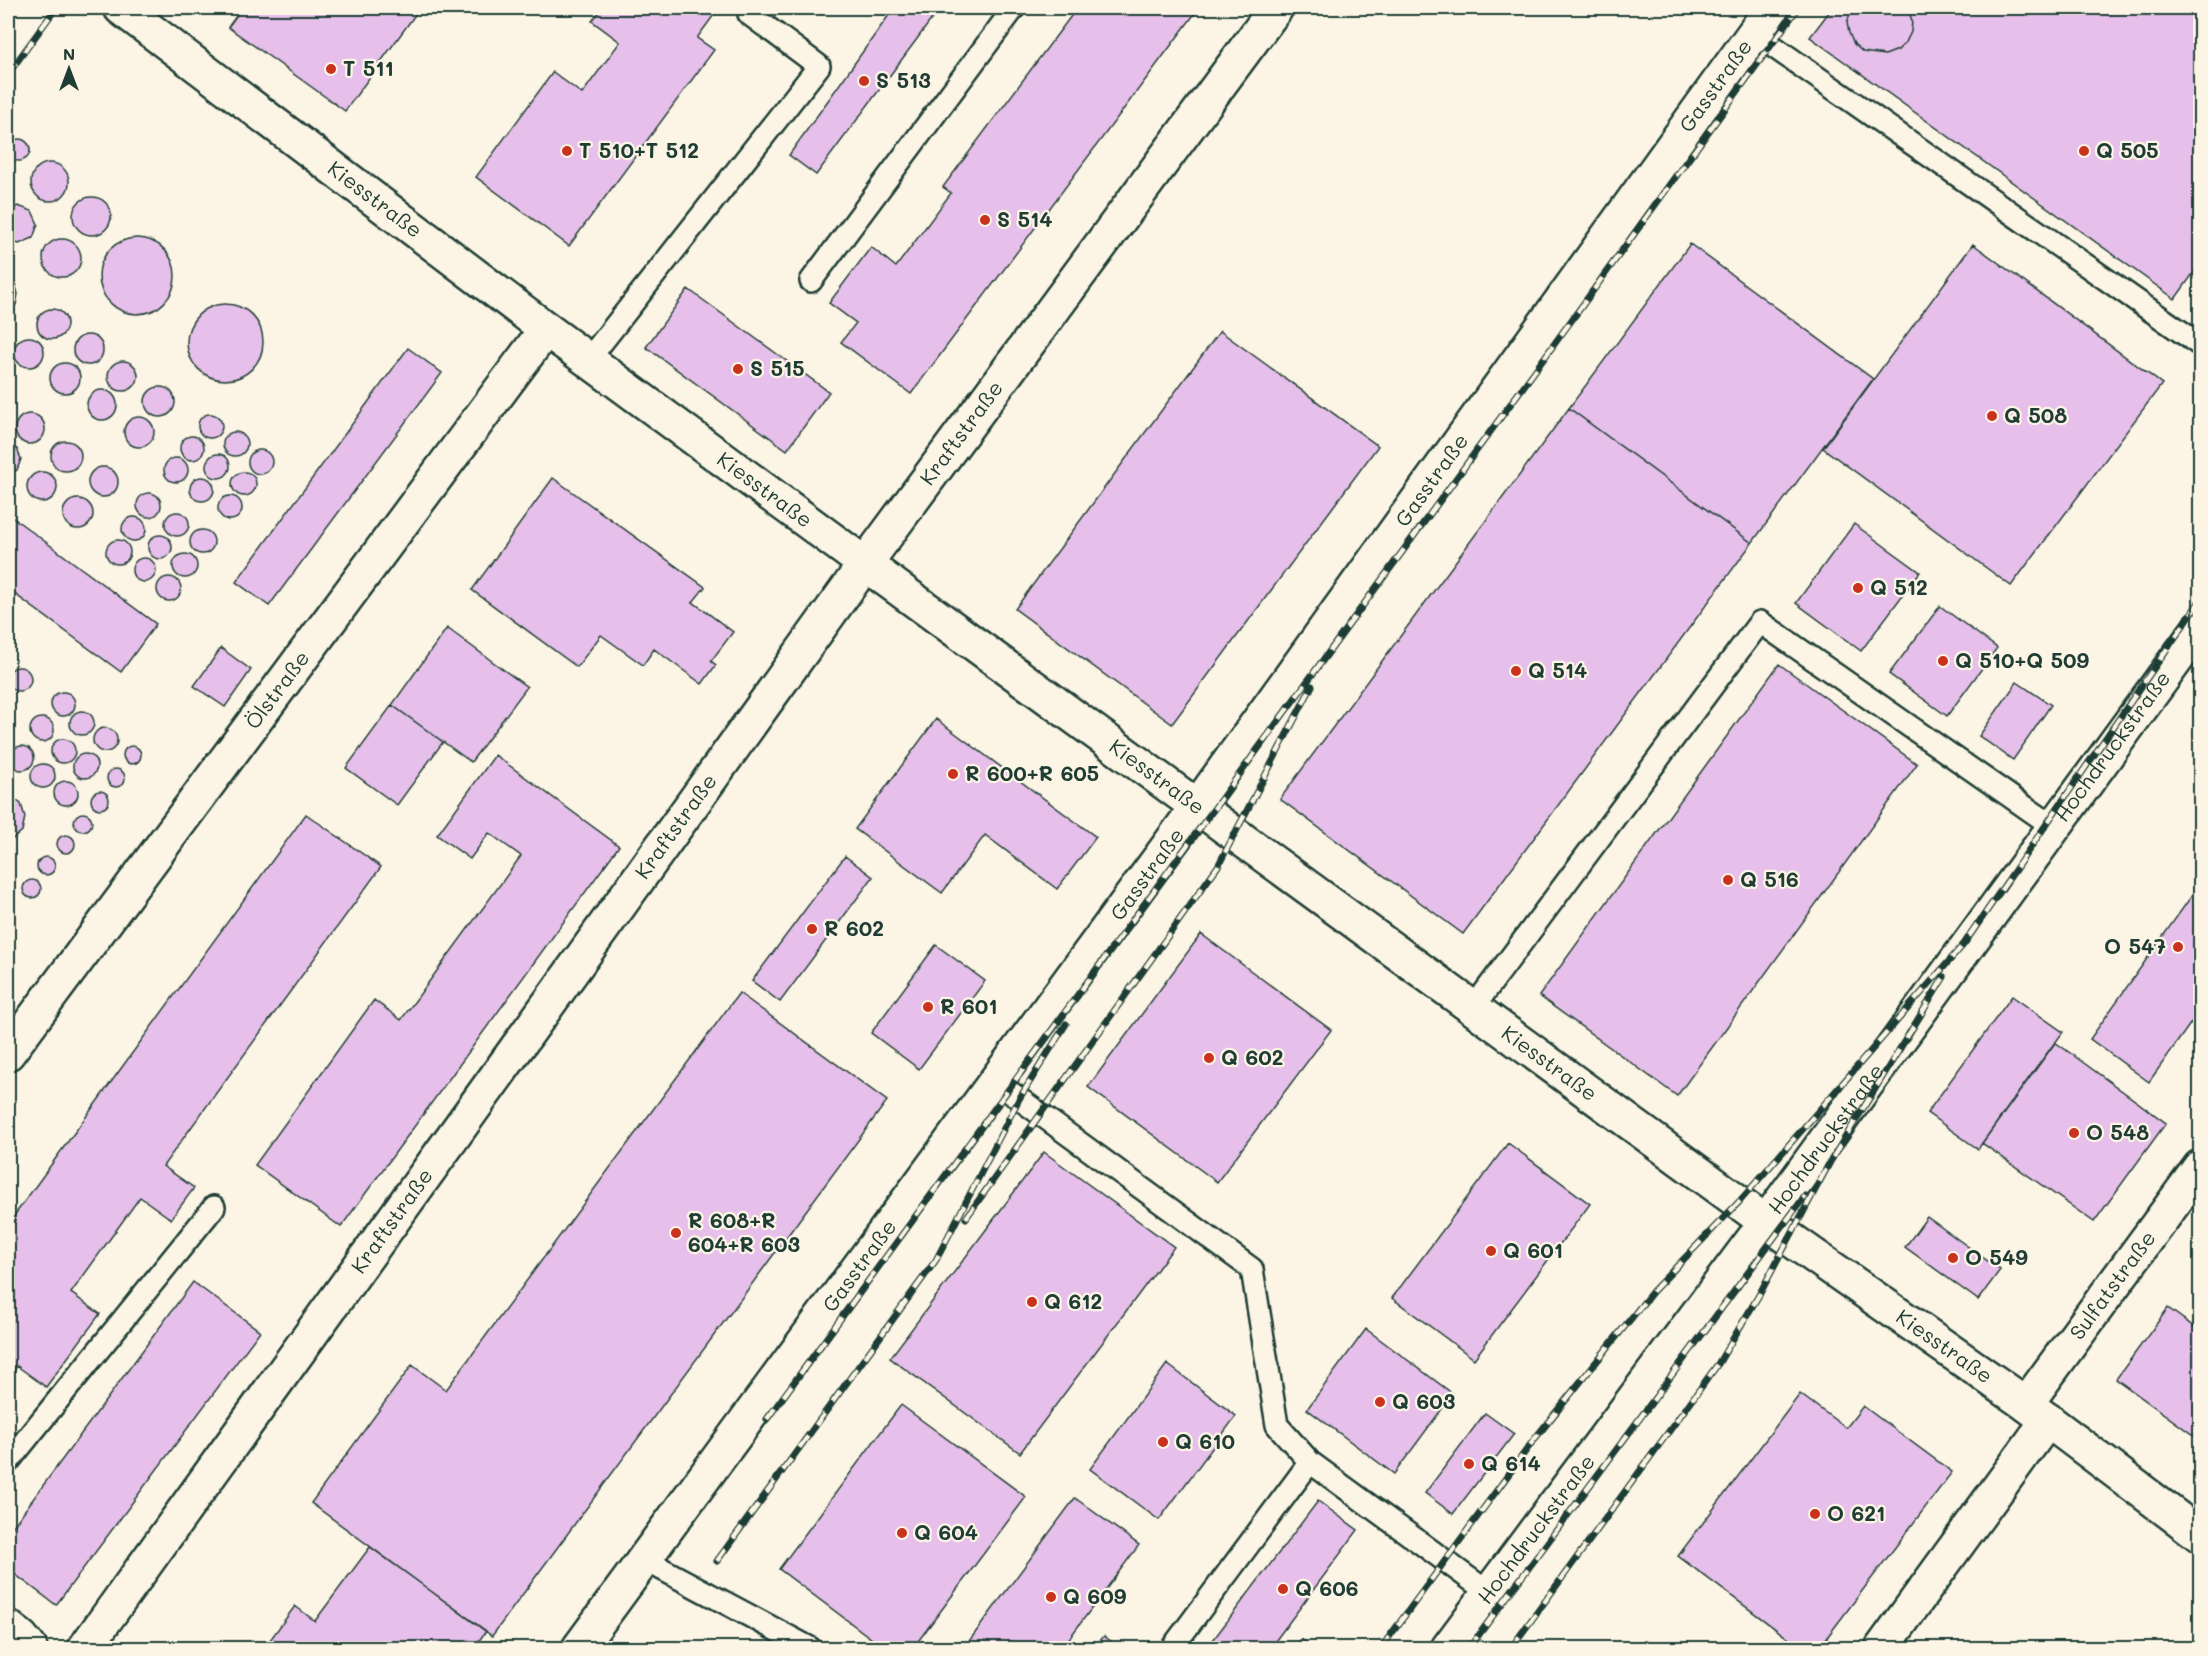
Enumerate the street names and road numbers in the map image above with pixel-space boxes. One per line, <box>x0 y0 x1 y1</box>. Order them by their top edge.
street label: Gasstraße <box>1672 33 1757 137</box>
street label: Kiesstraße <box>323 154 428 243</box>
street label: Kraftstraße <box>913 375 1008 490</box>
street label: Gasstraße <box>1388 428 1473 531</box>
street label: Kiesstraße <box>712 445 818 533</box>
street label: Ölstraße <box>238 645 314 734</box>
street label: Hochdruckstraße <box>2048 665 2175 826</box>
street label: Kiesstraße <box>1104 732 1211 820</box>
street label: Kraftstraße <box>628 768 722 884</box>
street label: Gasstraße <box>1103 822 1189 925</box>
street label: Kiesstraße <box>1497 1019 1603 1106</box>
street label: Hochdruckstraße <box>1761 1058 1889 1219</box>
street label: Kraftstraße <box>344 1162 438 1278</box>
street label: Gasstraße <box>816 1214 901 1317</box>
street label: Sulfatstraße <box>2063 1225 2161 1344</box>
street label: Kiesstraße <box>1891 1302 1999 1389</box>
street label: Hochdruckstraße <box>1471 1448 1600 1609</box>

